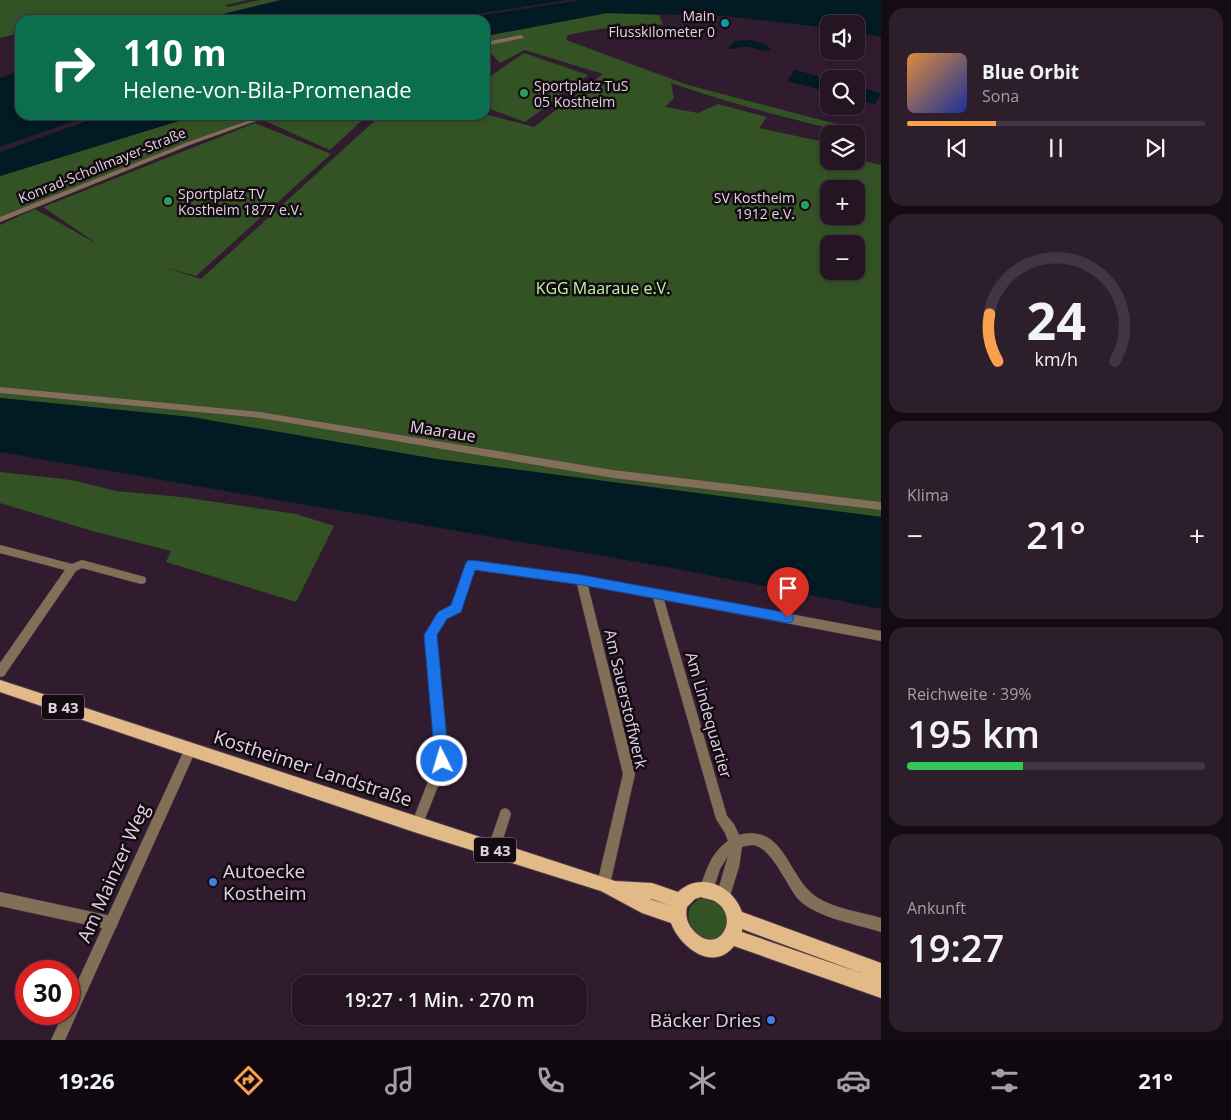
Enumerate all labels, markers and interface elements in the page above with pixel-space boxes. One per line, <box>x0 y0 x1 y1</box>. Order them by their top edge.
place label: Main Flusskilometer 0 <box>608 6 715 41</box>
map controls <box>820 15 865 280</box>
button: sound <box>820 15 865 60</box>
marker: Main Flusskilometer 0 <box>719 17 731 29</box>
text: 110 m <box>123 29 227 76</box>
icon: right <box>40 35 105 100</box>
text: Blue Orbit <box>982 59 1079 85</box>
button: search <box>820 70 865 115</box>
text: Helene-von-Bila-Promenade <box>123 74 412 104</box>
place label: Sportplatz TuS 05 Kostheim <box>534 76 628 111</box>
text: Sona <box>982 85 1019 107</box>
marker: Sportplatz TuS 05 Kostheim <box>518 87 530 99</box>
street label: Konrad-Schollmayer-Straße <box>15 123 189 207</box>
button: layers <box>820 125 865 170</box>
icon: previous <box>943 134 971 162</box>
icon: pause <box>1042 134 1070 162</box>
icon: next <box>1141 134 1169 162</box>
button: + <box>820 180 865 225</box>
place label: Sportplatz TV Kostheim 1877 e.V. <box>178 184 302 219</box>
place label: SV Kostheim 1912 e.V. <box>714 188 795 223</box>
marker: Sportplatz TV Kostheim 1877 e.V. <box>162 195 174 207</box>
marker: SV Kostheim 1912 e.V. <box>799 199 811 211</box>
button: − <box>820 235 865 280</box>
park label: KGG Maaraue e.V. <box>536 277 670 299</box>
text: 24 <box>1026 284 1086 355</box>
text: km/h <box>1034 347 1078 371</box>
street label: Maaraue <box>408 415 478 447</box>
text: Klima <box>907 484 949 506</box>
text: 21° <box>1026 508 1086 560</box>
text: − <box>907 516 923 554</box>
text: + <box>1189 516 1205 554</box>
pin <box>767 567 809 618</box>
icon: arrive <box>774 574 802 602</box>
street label: Am Sauerstoffwerk <box>599 627 653 771</box>
street label: Am Lindequartier <box>680 649 738 781</box>
text: Reichweite · 39% <box>907 683 1032 705</box>
road number: B 43 <box>42 694 84 720</box>
text: 195 km <box>907 707 1040 759</box>
street label: Kostheimer Landstraße <box>210 724 416 812</box>
position arrow <box>415 734 467 786</box>
street label: Am Mainzer Weg <box>71 799 155 947</box>
road number: B 43 <box>474 838 516 862</box>
place label: Autoecke Kostheim <box>223 858 307 906</box>
marker: Autoecke Kostheim <box>207 876 219 888</box>
text: Ankunft <box>907 897 966 919</box>
text: 19:27 <box>907 921 1004 973</box>
speed limit sign: 30 <box>15 960 80 1025</box>
text: 19:27 · 1 Min. · 270 m <box>344 987 535 1013</box>
place label: Bäcker Dries <box>650 1007 761 1033</box>
marker: Bäcker Dries <box>765 1014 777 1026</box>
icon: directions <box>231 1063 266 1098</box>
icon: music <box>382 1063 417 1098</box>
icon: phone <box>533 1063 568 1098</box>
icon: climate <box>685 1063 720 1098</box>
icon: car <box>836 1063 871 1098</box>
icon: filters <box>987 1063 1022 1098</box>
text: 19:26 <box>58 1065 115 1095</box>
text: 21° <box>1138 1065 1173 1095</box>

